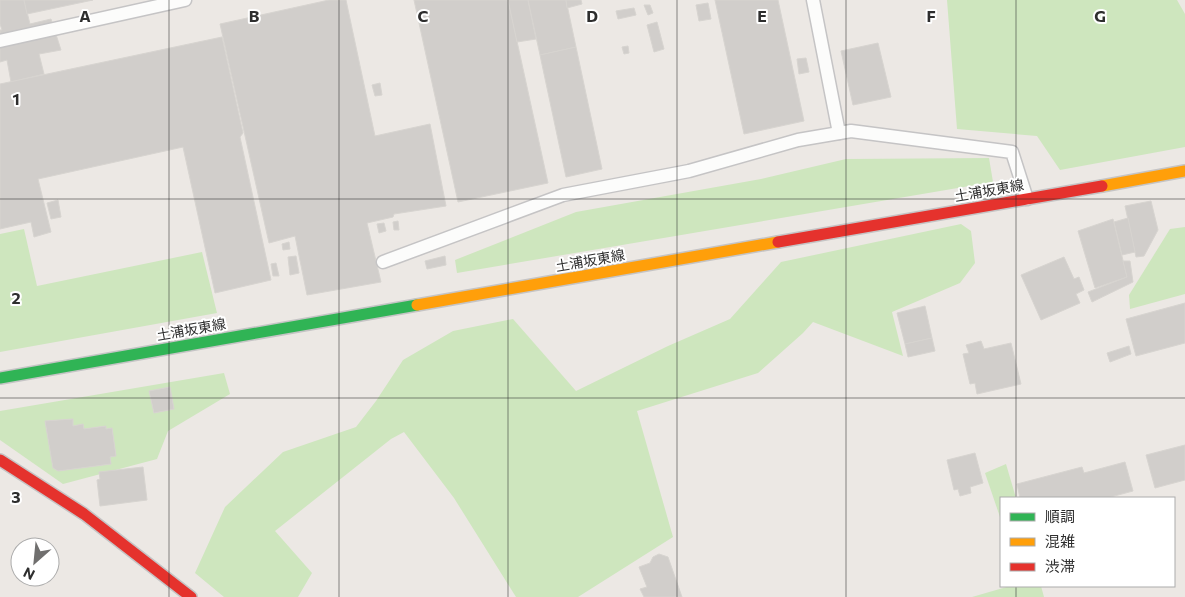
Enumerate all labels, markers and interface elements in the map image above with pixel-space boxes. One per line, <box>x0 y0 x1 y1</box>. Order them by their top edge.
text: A <box>79 6 91 25</box>
text: B <box>249 6 260 25</box>
text: C <box>418 6 429 25</box>
text: D <box>586 6 598 25</box>
text: E <box>757 6 767 25</box>
text: F <box>926 6 936 25</box>
text: G <box>1094 6 1106 25</box>
text: 1 <box>12 89 20 108</box>
street label: 土浦坂東線 <box>953 176 1025 204</box>
street label: 土浦坂東線 <box>554 246 626 274</box>
text: 2 <box>11 288 21 307</box>
street label: 土浦坂東線 <box>155 315 227 343</box>
text: 3 <box>11 487 21 506</box>
legend <box>1000 497 1175 587</box>
text: 順調 <box>1045 507 1075 525</box>
text: 混雑 <box>1045 532 1075 550</box>
north arrow <box>10 537 60 587</box>
text: 渋滞 <box>1045 557 1075 575</box>
text: N <box>20 564 37 584</box>

